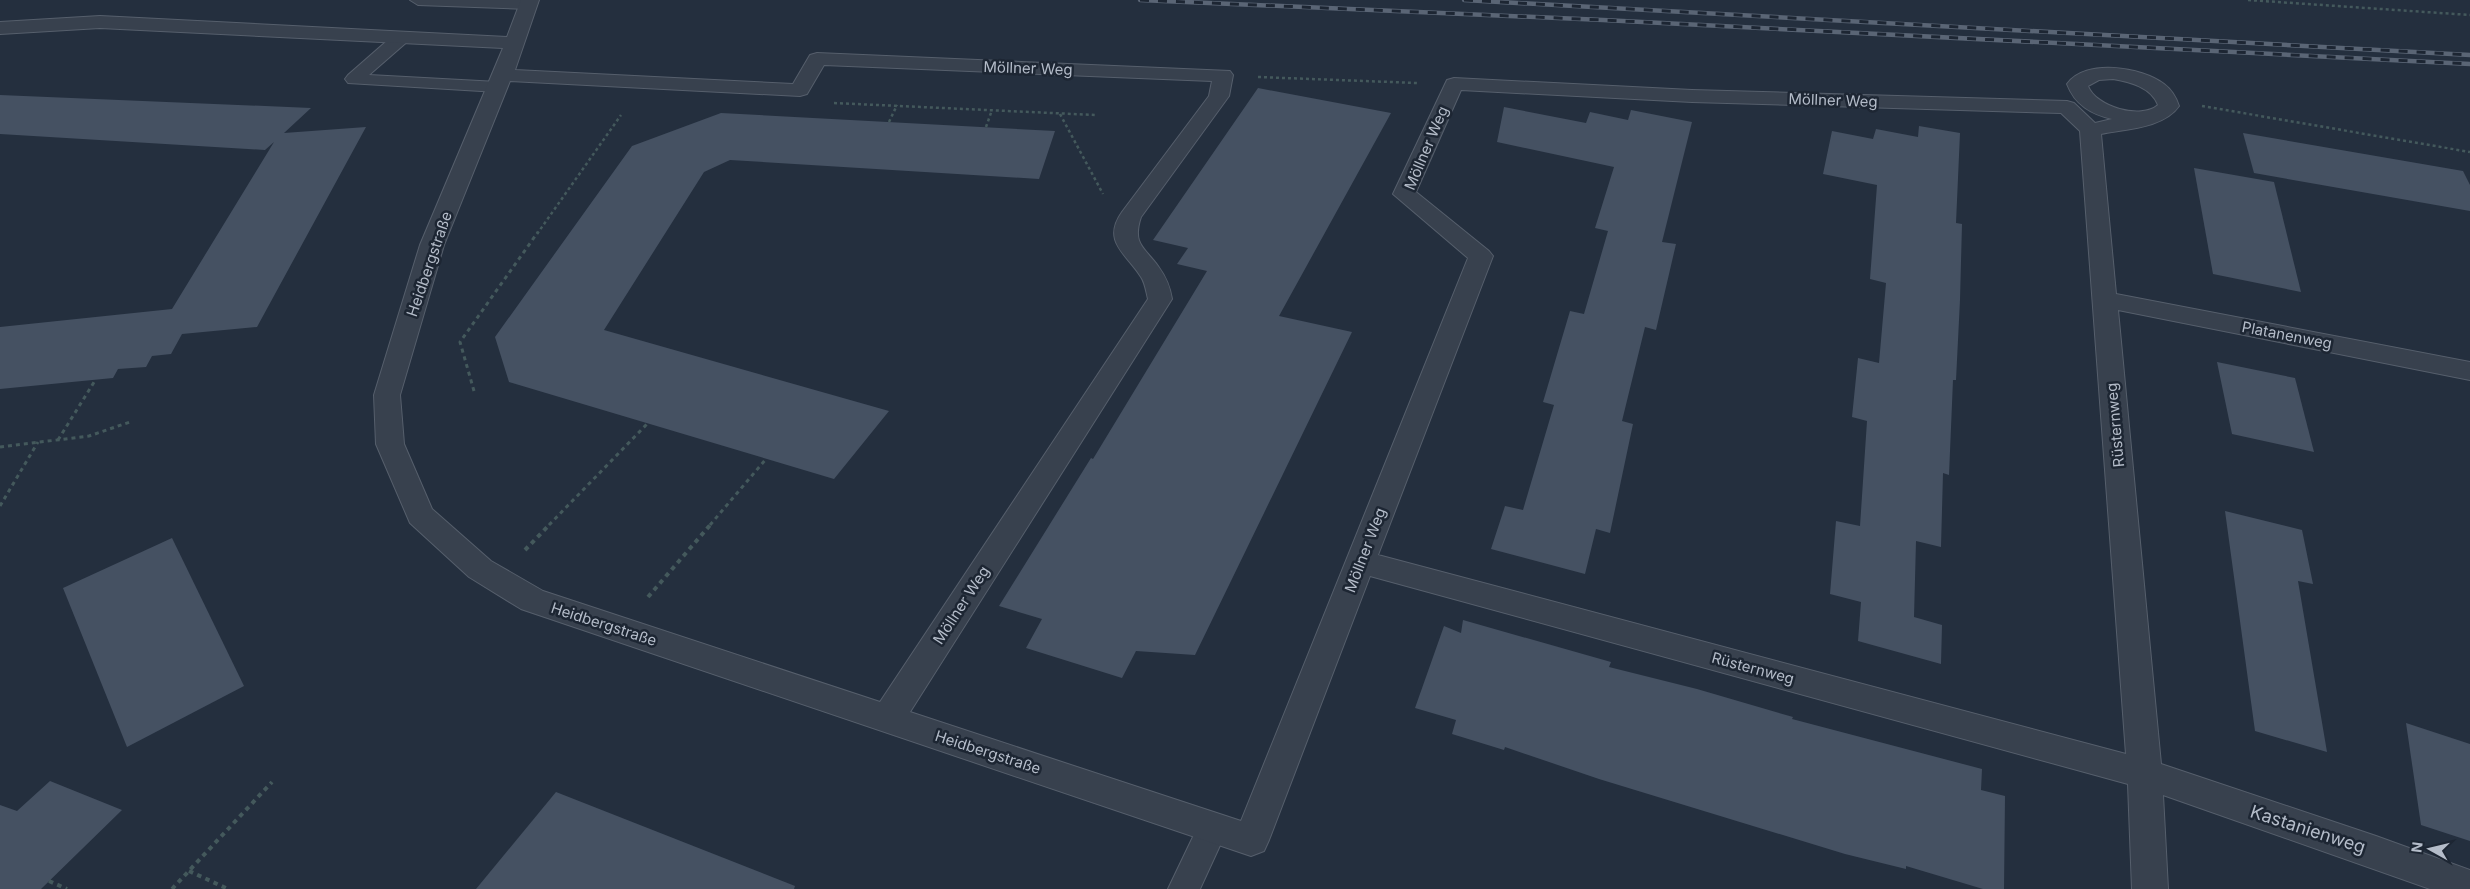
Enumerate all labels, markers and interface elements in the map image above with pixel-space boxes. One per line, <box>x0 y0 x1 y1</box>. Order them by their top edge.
street label: Möllner Weg <box>983 57 1073 79</box>
street label: Möllner Weg <box>1788 89 1878 111</box>
street label: Möllner Weg <box>1400 103 1452 193</box>
street label: Heidbergstraße <box>402 209 456 319</box>
street label: Platanenweg <box>2240 317 2334 353</box>
street label: Rüsternweg <box>2102 382 2128 468</box>
street label: Möllner Weg <box>1340 505 1390 595</box>
street label: Möllner Weg <box>929 562 993 648</box>
street label: Heidbergstraße <box>549 598 659 650</box>
street label: Rüsternweg <box>1710 648 1796 688</box>
street label: Heidbergstraße <box>933 726 1043 778</box>
street label: Kastanienweg <box>2248 800 2368 858</box>
north arrow <box>2405 824 2455 874</box>
text: N <box>2407 841 2426 854</box>

